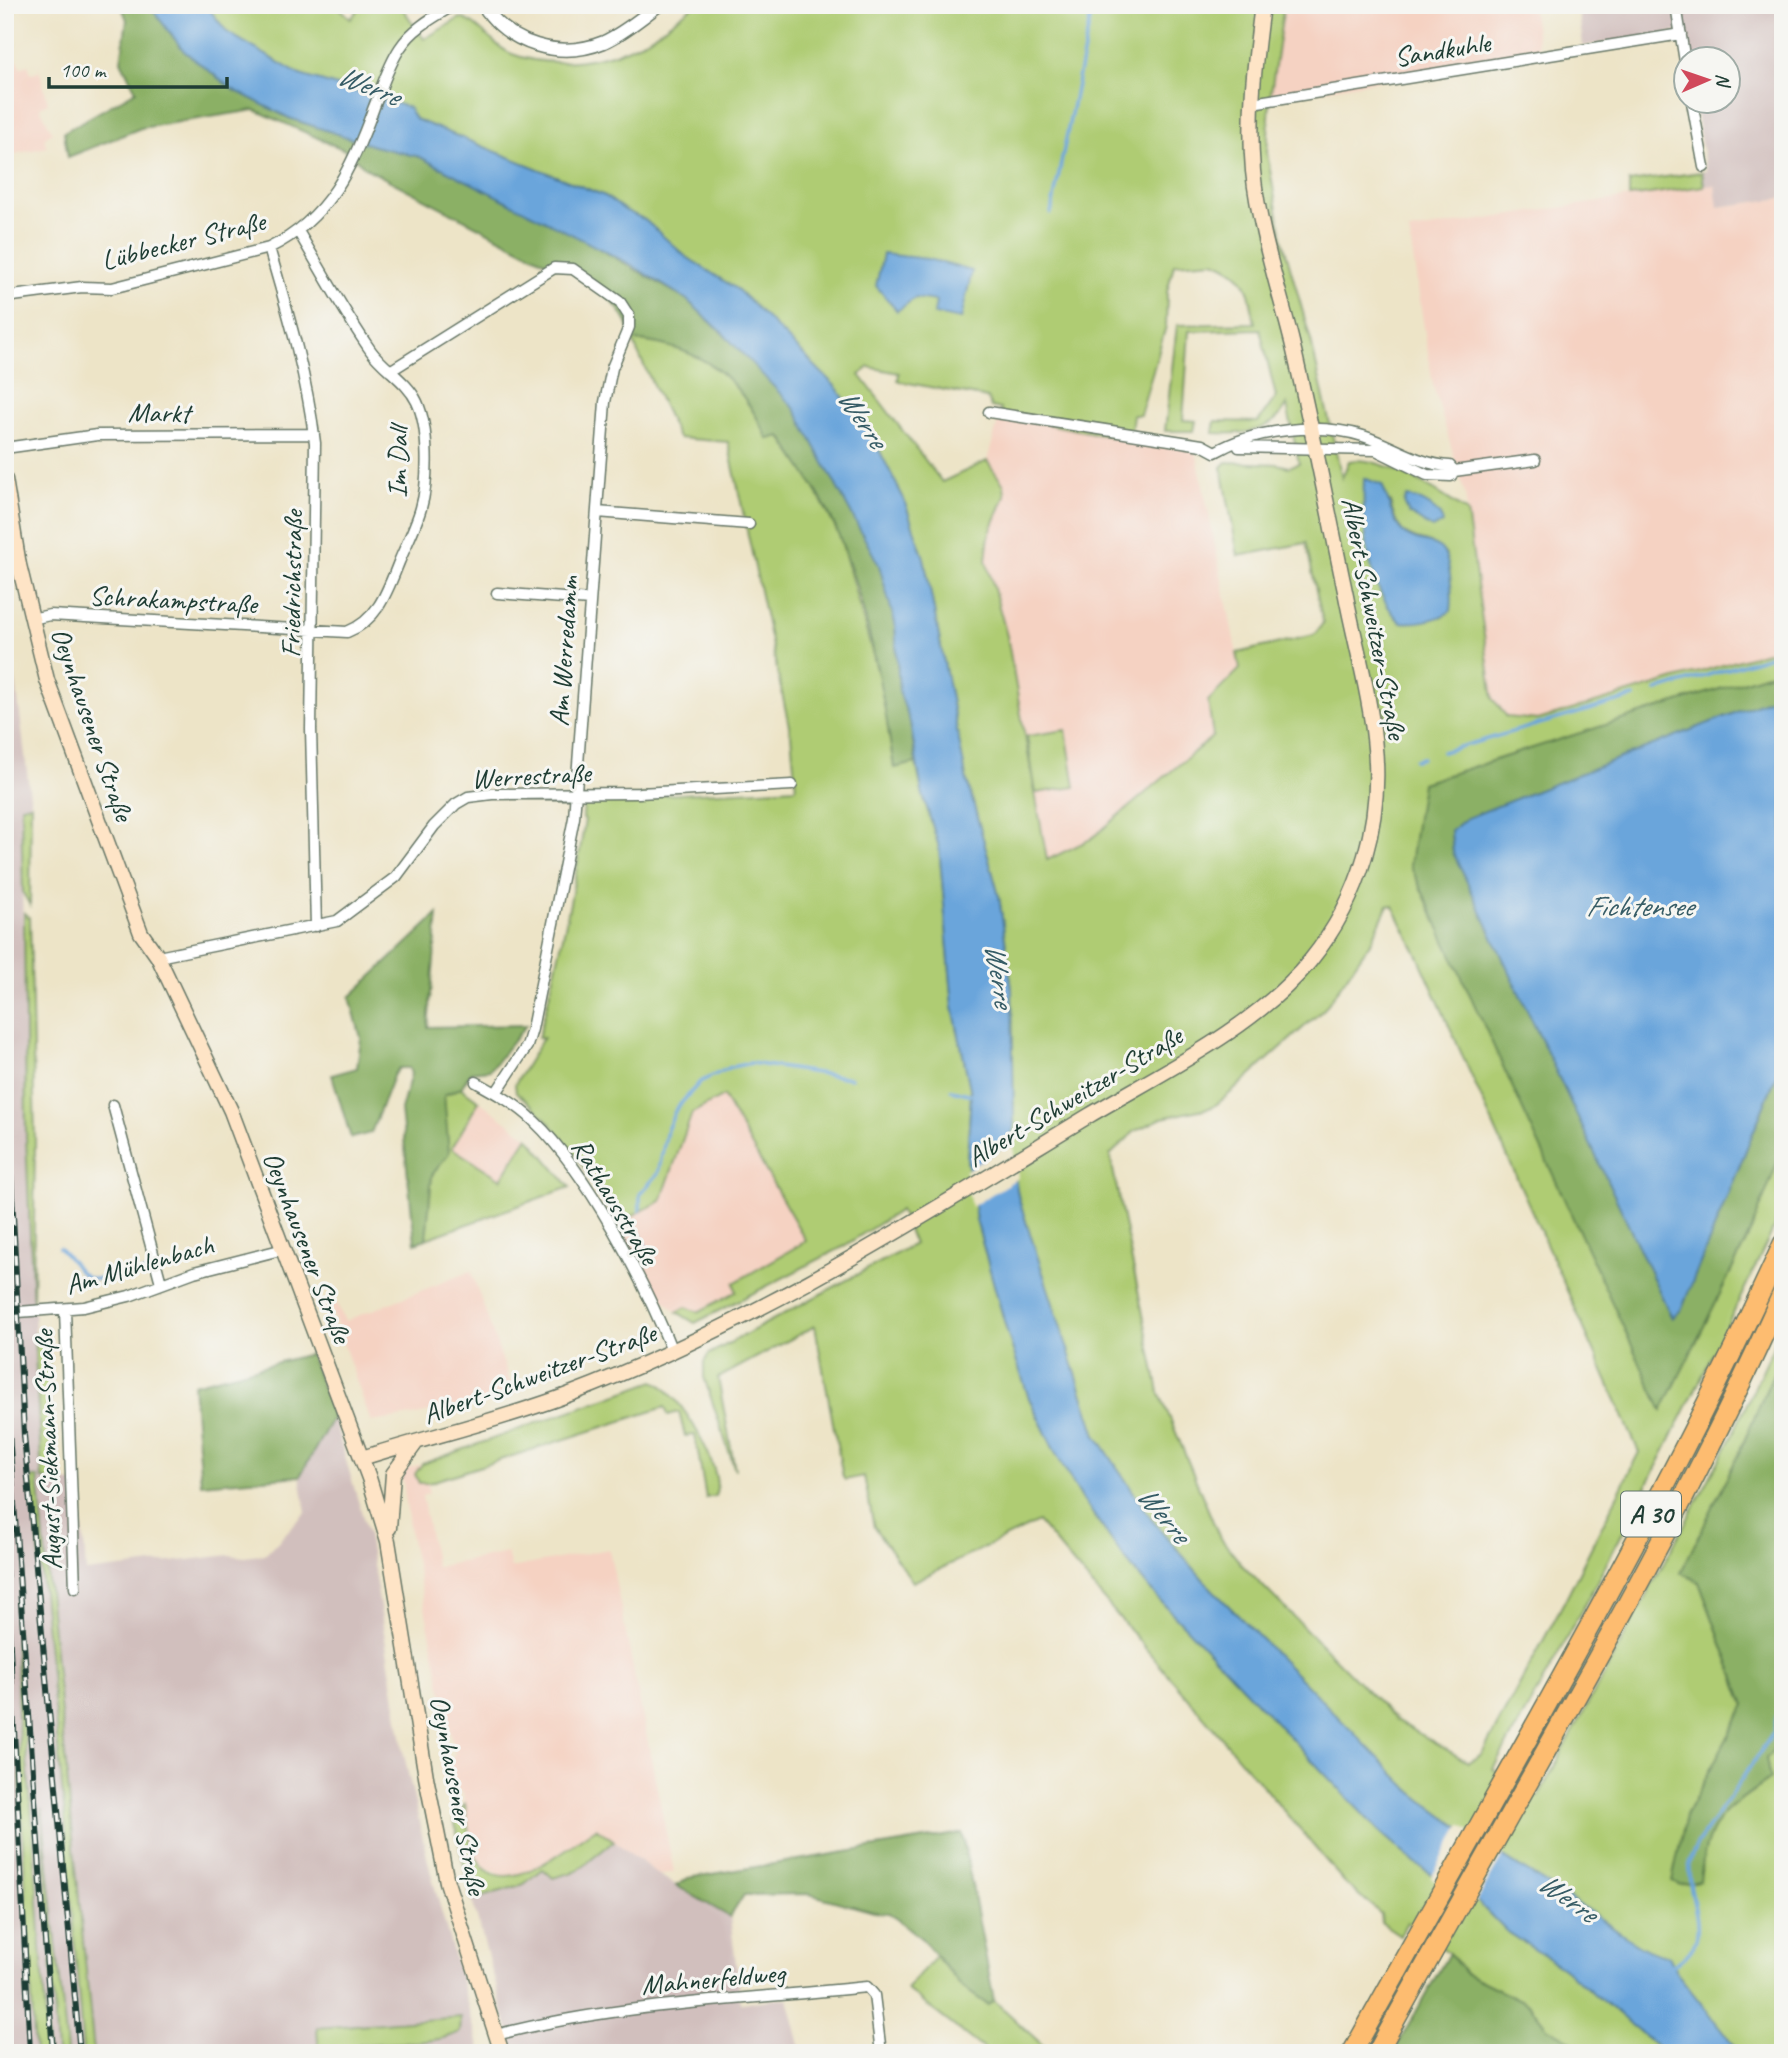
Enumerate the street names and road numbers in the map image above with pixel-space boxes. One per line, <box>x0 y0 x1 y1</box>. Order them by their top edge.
street label: Sandkuhle <box>1392 24 1494 74</box>
street label: Lübbecker Straße <box>98 203 270 278</box>
street label: Markt <box>128 394 194 431</box>
street label: Im Dall <box>379 421 416 498</box>
street label: Albert-Schweitzer-Straße <box>1334 494 1415 744</box>
street label: Friedrichstraße <box>273 508 310 658</box>
street label: Am Werredamm <box>541 573 586 727</box>
street label: Schrakampstraße <box>88 578 260 621</box>
street label: Oeynhausener Straße <box>43 623 143 827</box>
street label: Werrestraße <box>470 755 593 796</box>
street label: Albert-Schweitzer-Straße <box>960 1017 1190 1175</box>
street label: Rathausstraße <box>564 1132 668 1273</box>
street label: Oeynhausener Straße <box>255 1147 361 1349</box>
street label: Am Mühlenbach <box>61 1227 217 1302</box>
street label: Albert-Schweitzer-Straße <box>418 1314 662 1432</box>
street label: August-Siekmann-Straße <box>26 1328 69 1571</box>
road number: A 30 <box>1621 1492 1681 1536</box>
street label: Oeynhausener Straße <box>422 1693 495 1899</box>
street label: Mahnerfeldweg <box>640 1955 788 2002</box>

